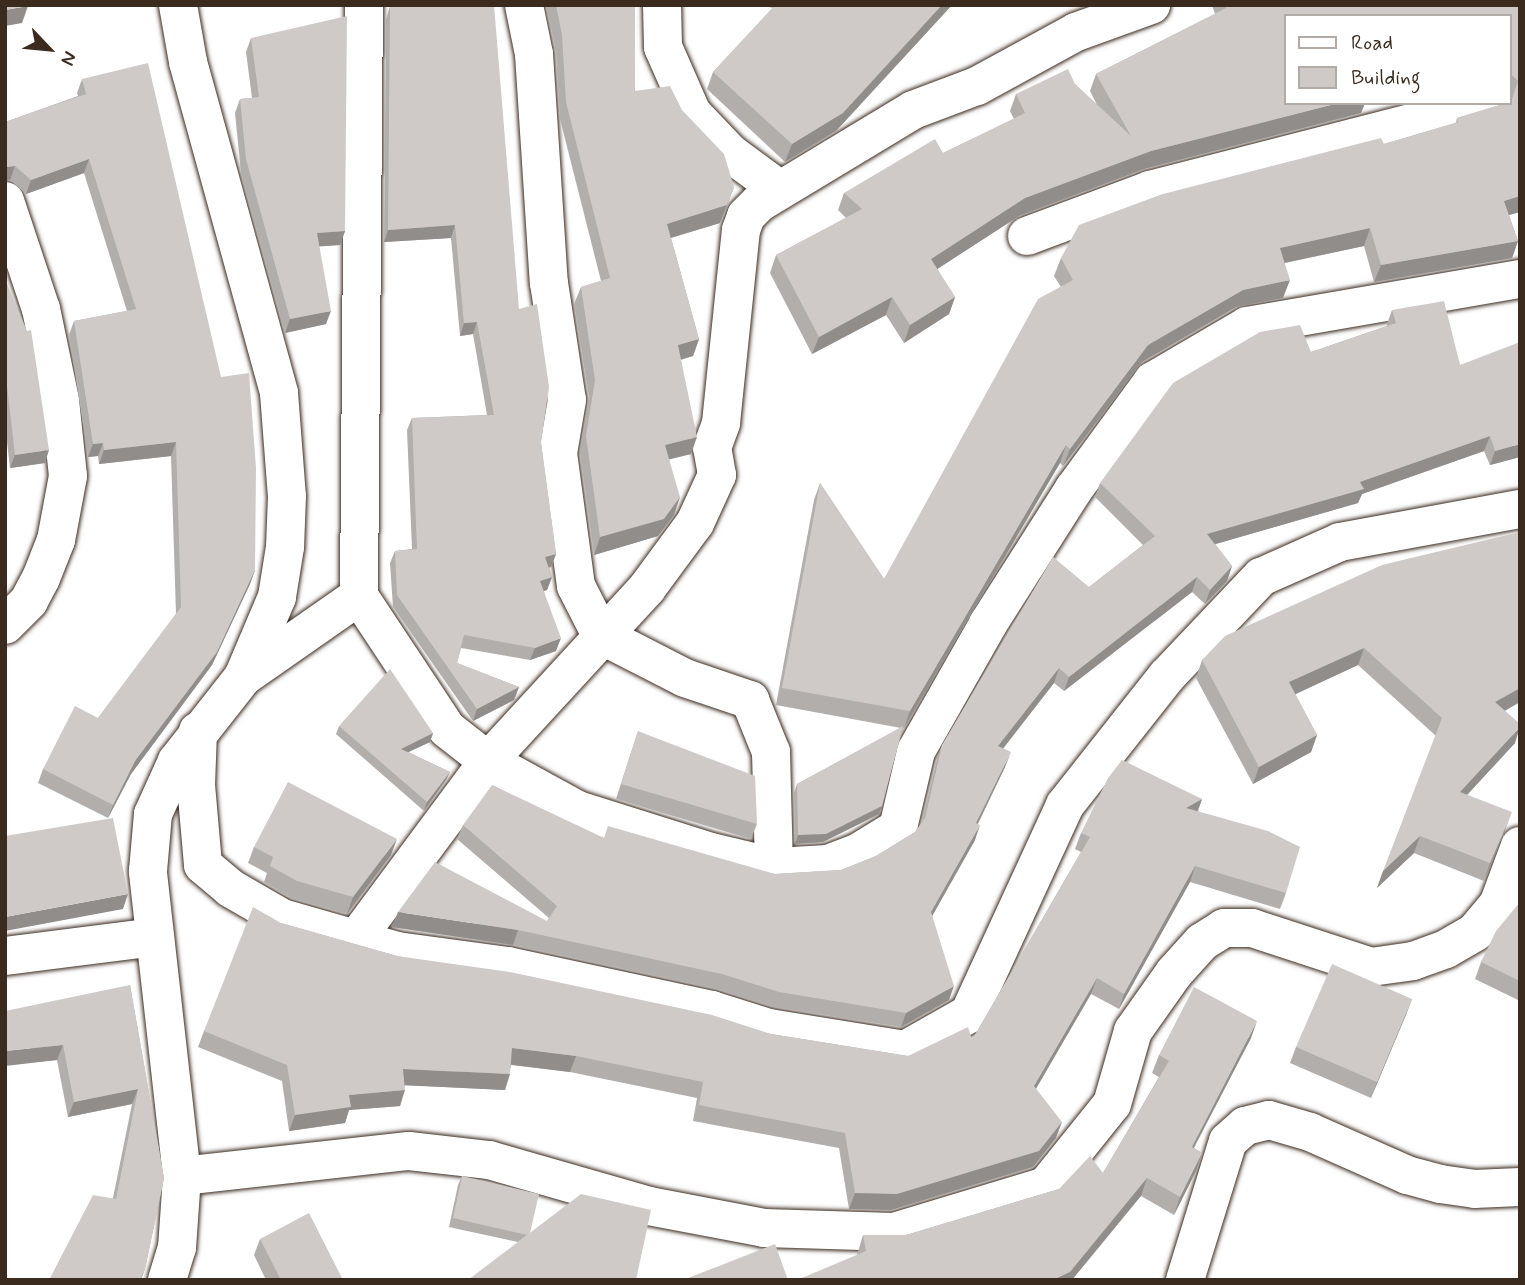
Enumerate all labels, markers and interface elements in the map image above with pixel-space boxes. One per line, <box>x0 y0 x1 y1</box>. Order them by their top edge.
north arrow <box>14 14 84 84</box>
legend <box>1284 14 1511 105</box>
text: Road <box>1351 29 1393 57</box>
text: N <box>54 47 82 70</box>
text: Building <box>1351 64 1421 92</box>

